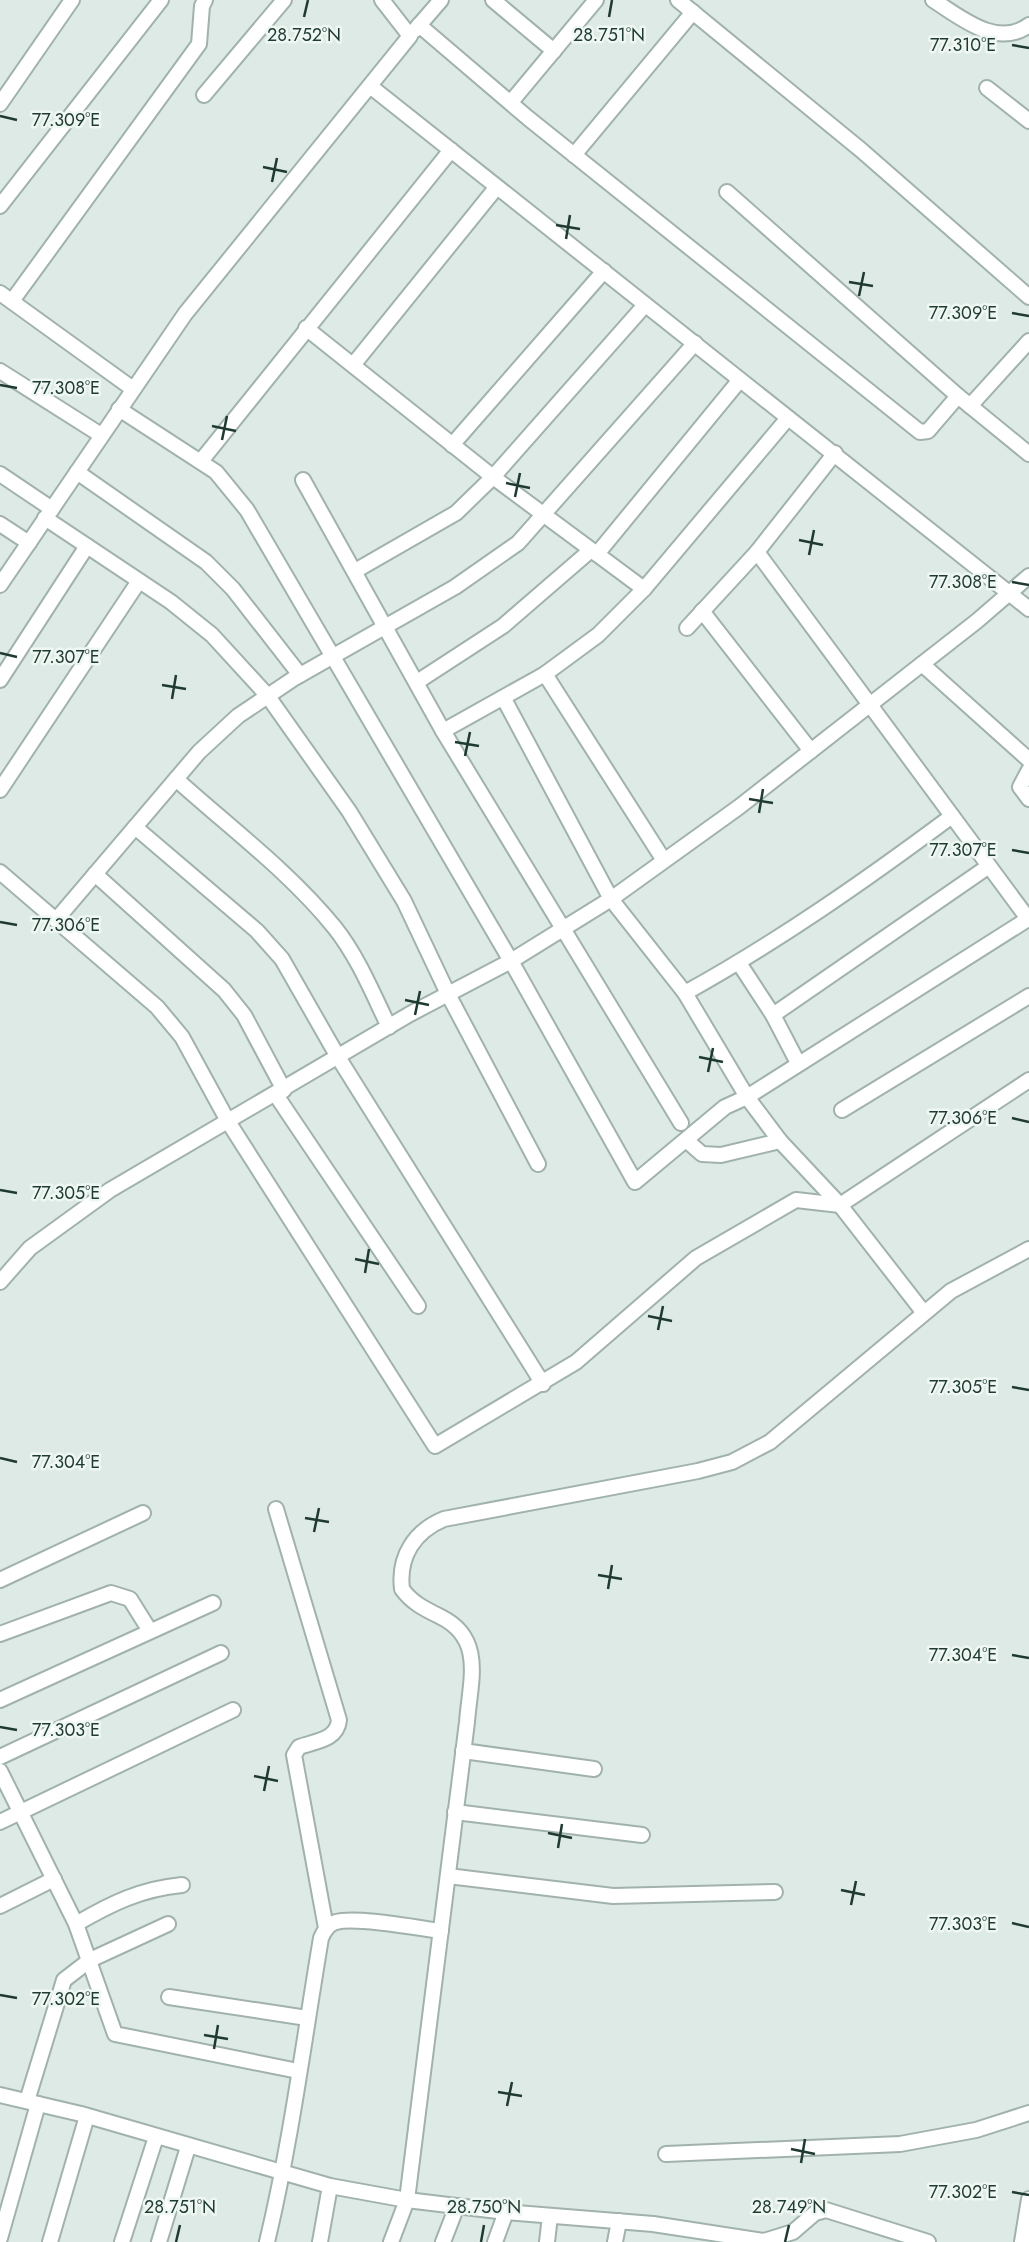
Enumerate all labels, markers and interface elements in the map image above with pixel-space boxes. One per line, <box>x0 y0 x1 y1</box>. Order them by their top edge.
text: 28.752°N <box>267 22 341 48</box>
text: 28.751°N <box>573 22 645 48</box>
text: 77.310°E <box>930 32 996 58</box>
text: 77.309°E <box>32 107 100 133</box>
text: 77.309°E <box>929 300 997 326</box>
text: 77.308°E <box>32 375 100 401</box>
text: 77.308°E <box>929 569 997 595</box>
text: 77.307°E <box>32 644 100 670</box>
text: 77.307°E <box>929 837 997 863</box>
text: 77.306°E <box>32 912 100 938</box>
text: 77.306°E <box>929 1105 997 1131</box>
text: 77.305°E <box>32 1180 100 1206</box>
text: 77.305°E <box>929 1374 997 1400</box>
text: 77.304°E <box>32 1449 100 1475</box>
text: 77.304°E <box>929 1642 997 1668</box>
text: 77.303°E <box>32 1717 100 1743</box>
text: 77.303°E <box>929 1911 997 1937</box>
text: 77.302°E <box>32 1986 100 2012</box>
text: 77.302°E <box>929 2179 997 2205</box>
text: 28.751°N <box>144 2194 216 2220</box>
text: 28.750°N <box>447 2194 521 2220</box>
text: 28.749°N <box>752 2194 826 2220</box>

